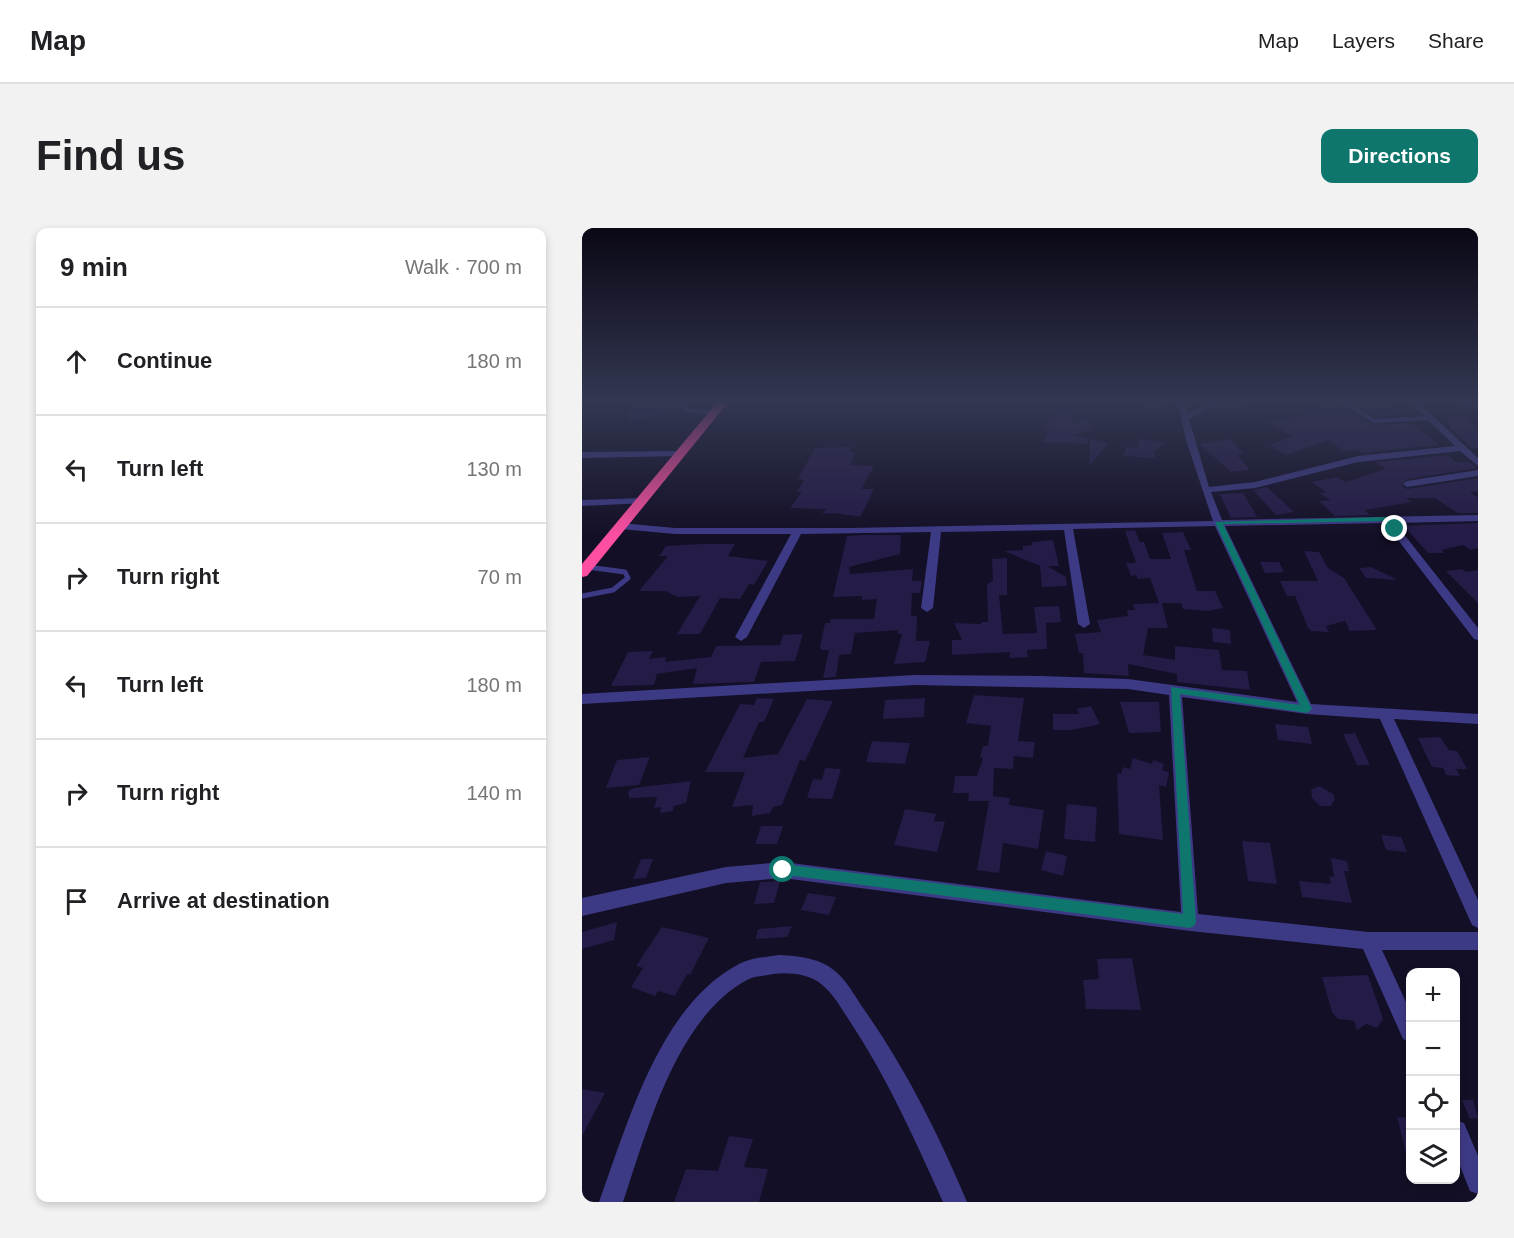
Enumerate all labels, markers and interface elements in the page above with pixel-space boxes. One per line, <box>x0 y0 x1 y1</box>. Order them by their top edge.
text: Map <box>30 25 86 56</box>
text: Map <box>1258 29 1299 52</box>
text: Layers <box>1332 29 1395 52</box>
text: Share <box>1428 29 1484 52</box>
button: Directions <box>1321 129 1478 183</box>
text: Find us <box>36 132 185 179</box>
text: 9 min <box>60 252 128 282</box>
text: Walk · 700 m <box>405 256 522 278</box>
icon: ahead <box>60 345 93 378</box>
text: Continue <box>117 348 212 373</box>
text: 180 m <box>466 350 522 372</box>
icon: left <box>60 453 93 486</box>
text: Turn left <box>117 456 203 481</box>
text: 130 m <box>466 458 522 480</box>
route end <box>1381 515 1407 541</box>
icon: right <box>60 561 93 594</box>
text: Turn right <box>117 564 219 589</box>
text: 70 m <box>478 566 522 588</box>
icon: left <box>60 669 93 702</box>
text: Turn left <box>117 672 203 697</box>
text: 180 m <box>466 674 522 696</box>
icon: right <box>60 777 93 810</box>
text: Turn right <box>117 780 219 805</box>
text: 140 m <box>466 782 522 804</box>
route start <box>769 856 795 882</box>
icon: arrive <box>60 885 93 918</box>
text: Arrive at destination <box>117 888 330 913</box>
map controls <box>1406 968 1460 1184</box>
button: + <box>1406 968 1460 1022</box>
button: − <box>1406 1022 1460 1076</box>
button: locate <box>1406 1076 1460 1130</box>
button: layers <box>1406 1130 1460 1184</box>

